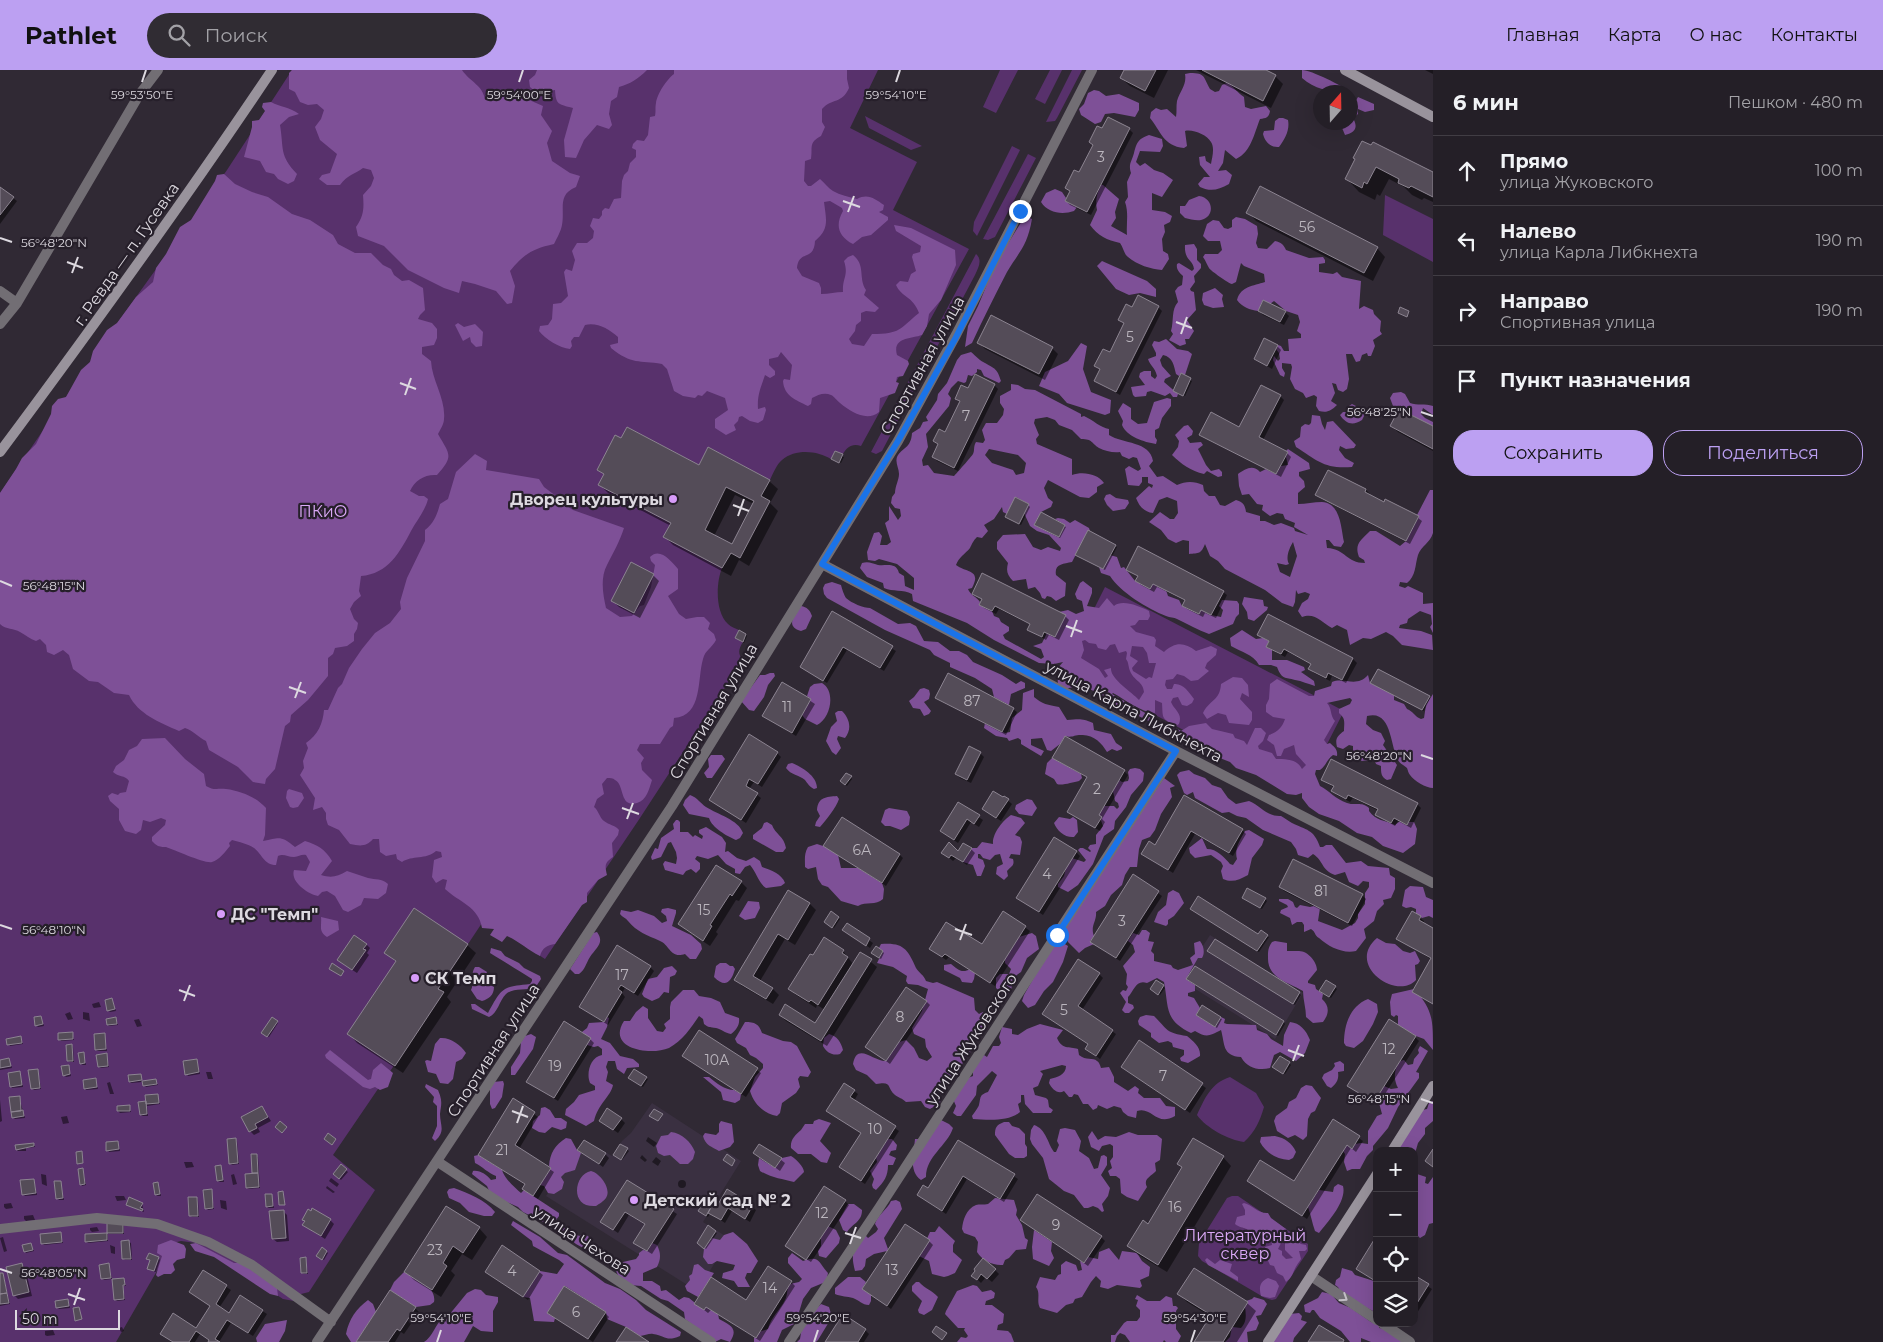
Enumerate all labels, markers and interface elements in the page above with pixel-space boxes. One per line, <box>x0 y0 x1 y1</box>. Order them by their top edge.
search box <box>147 13 497 58</box>
text: Pathlet <box>25 21 117 50</box>
icon: search <box>165 21 193 49</box>
text: Поиск <box>205 24 267 47</box>
text: Главная <box>1506 24 1580 46</box>
text: Карта <box>1608 24 1662 46</box>
text: О нас <box>1690 24 1742 46</box>
text: Контакты <box>1770 24 1858 46</box>
north arrow <box>1313 85 1358 130</box>
text: 59°53'50"E <box>111 87 173 102</box>
text: 59°54'00"E <box>487 87 551 102</box>
text: 59°54'10"E <box>865 87 927 102</box>
text: 6 мин <box>1453 90 1519 115</box>
text: Пешком · 480 m <box>1728 93 1863 112</box>
house number: 3 <box>1097 148 1105 166</box>
text: Прямо <box>1500 150 1568 173</box>
icon: ahead <box>1453 157 1481 185</box>
text: 100 m <box>1815 161 1863 180</box>
text: улица Жуковского <box>1500 173 1653 192</box>
street label: г. Ревда — п. Гусевка <box>70 179 183 330</box>
route end <box>1009 200 1032 223</box>
house number: 56 <box>1299 218 1316 236</box>
text: Налево <box>1500 220 1576 243</box>
icon: left <box>1453 227 1481 255</box>
text: 190 m <box>1816 231 1863 250</box>
text: 56°48'20"N <box>21 235 87 250</box>
text: улица Карла Либкнехта <box>1500 243 1698 262</box>
text: Направо <box>1500 290 1589 313</box>
street label: Спортивная улица <box>876 293 968 438</box>
icon: right <box>1453 297 1481 325</box>
text: 190 m <box>1816 301 1863 320</box>
text: Спортивная улица <box>1500 313 1655 332</box>
house number: 5 <box>1126 328 1134 346</box>
icon: arrive <box>1453 367 1481 395</box>
text: Пункт назначения <box>1500 369 1691 392</box>
text: 56°48'25"N <box>1347 404 1411 419</box>
house number: 7 <box>962 407 970 425</box>
button: Сохранить <box>1453 430 1653 476</box>
button: Поделиться <box>1663 430 1863 476</box>
place label: Дворец культуры <box>510 490 663 509</box>
marker: Дворец культуры <box>667 493 679 505</box>
park label: ПКиО <box>299 502 347 521</box>
text: 56°48'15"N <box>23 578 85 593</box>
street label: Спортивная улица <box>665 640 762 783</box>
street label: улица Карла Либкнехта <box>1041 656 1226 766</box>
house number: 87 <box>963 692 981 710</box>
house number: 11 <box>782 698 792 716</box>
text: 56°48'20"N <box>1346 748 1412 763</box>
house number: 2 <box>1093 780 1101 798</box>
house number: 6А <box>852 841 872 859</box>
house number: 4 <box>1042 865 1052 883</box>
house number: 81 <box>1314 882 1328 900</box>
house number: 15 <box>698 901 711 919</box>
place label: ДС "Темп" <box>231 905 318 924</box>
marker: ДС "Темп" <box>215 908 227 920</box>
house number: 3 <box>1118 912 1126 930</box>
text: 56°48'10"N <box>22 922 86 937</box>
route start <box>1046 924 1069 947</box>
house number: 17 <box>615 966 629 984</box>
place label: СК Темп <box>425 969 497 988</box>
street label: улица Жуковского <box>921 970 1021 1110</box>
marker: СК Темп <box>409 972 421 984</box>
street label: Спортивная улица <box>443 980 544 1121</box>
house number: 5 <box>1060 1001 1068 1019</box>
house number: 8 <box>896 1008 905 1026</box>
house number: 12 <box>1382 1040 1396 1058</box>
house number: 10А <box>705 1051 730 1069</box>
house number: 19 <box>548 1057 562 1075</box>
house number: 7 <box>1159 1067 1167 1085</box>
text: 56°48'15"N <box>1348 1091 1410 1106</box>
house number: 10 <box>868 1120 882 1138</box>
house number: 21 <box>495 1141 509 1159</box>
map controls <box>1373 1147 1418 1327</box>
button: + <box>1373 1147 1418 1192</box>
place label: Детский сад № 2 <box>644 1191 791 1210</box>
button: − <box>1373 1192 1418 1237</box>
marker: Детский сад № 2 <box>628 1194 640 1206</box>
house number: 16 <box>1168 1198 1182 1216</box>
street label: улица Чехова <box>528 1201 634 1279</box>
house number: 12 <box>815 1204 829 1222</box>
house number: 9 <box>1052 1216 1060 1234</box>
park label: Литературный сквер <box>1184 1226 1306 1263</box>
button: locate <box>1373 1237 1418 1282</box>
house number: 23 <box>427 1241 443 1259</box>
house number: 13 <box>886 1261 899 1279</box>
house number: 4 <box>507 1262 517 1280</box>
text: 56°48'05"N <box>21 1265 87 1280</box>
house number: 14 <box>763 1279 778 1297</box>
button: layers <box>1373 1282 1418 1327</box>
one-way arrow <box>1338 1292 1347 1301</box>
house number: 6 <box>572 1303 581 1321</box>
scale bar <box>15 1307 120 1330</box>
text: 50 m <box>22 1310 58 1328</box>
text: 59°54'10"E <box>410 1310 472 1325</box>
text: 59°54'20"E <box>786 1310 850 1325</box>
text: 59°54'30"E <box>1163 1310 1227 1325</box>

